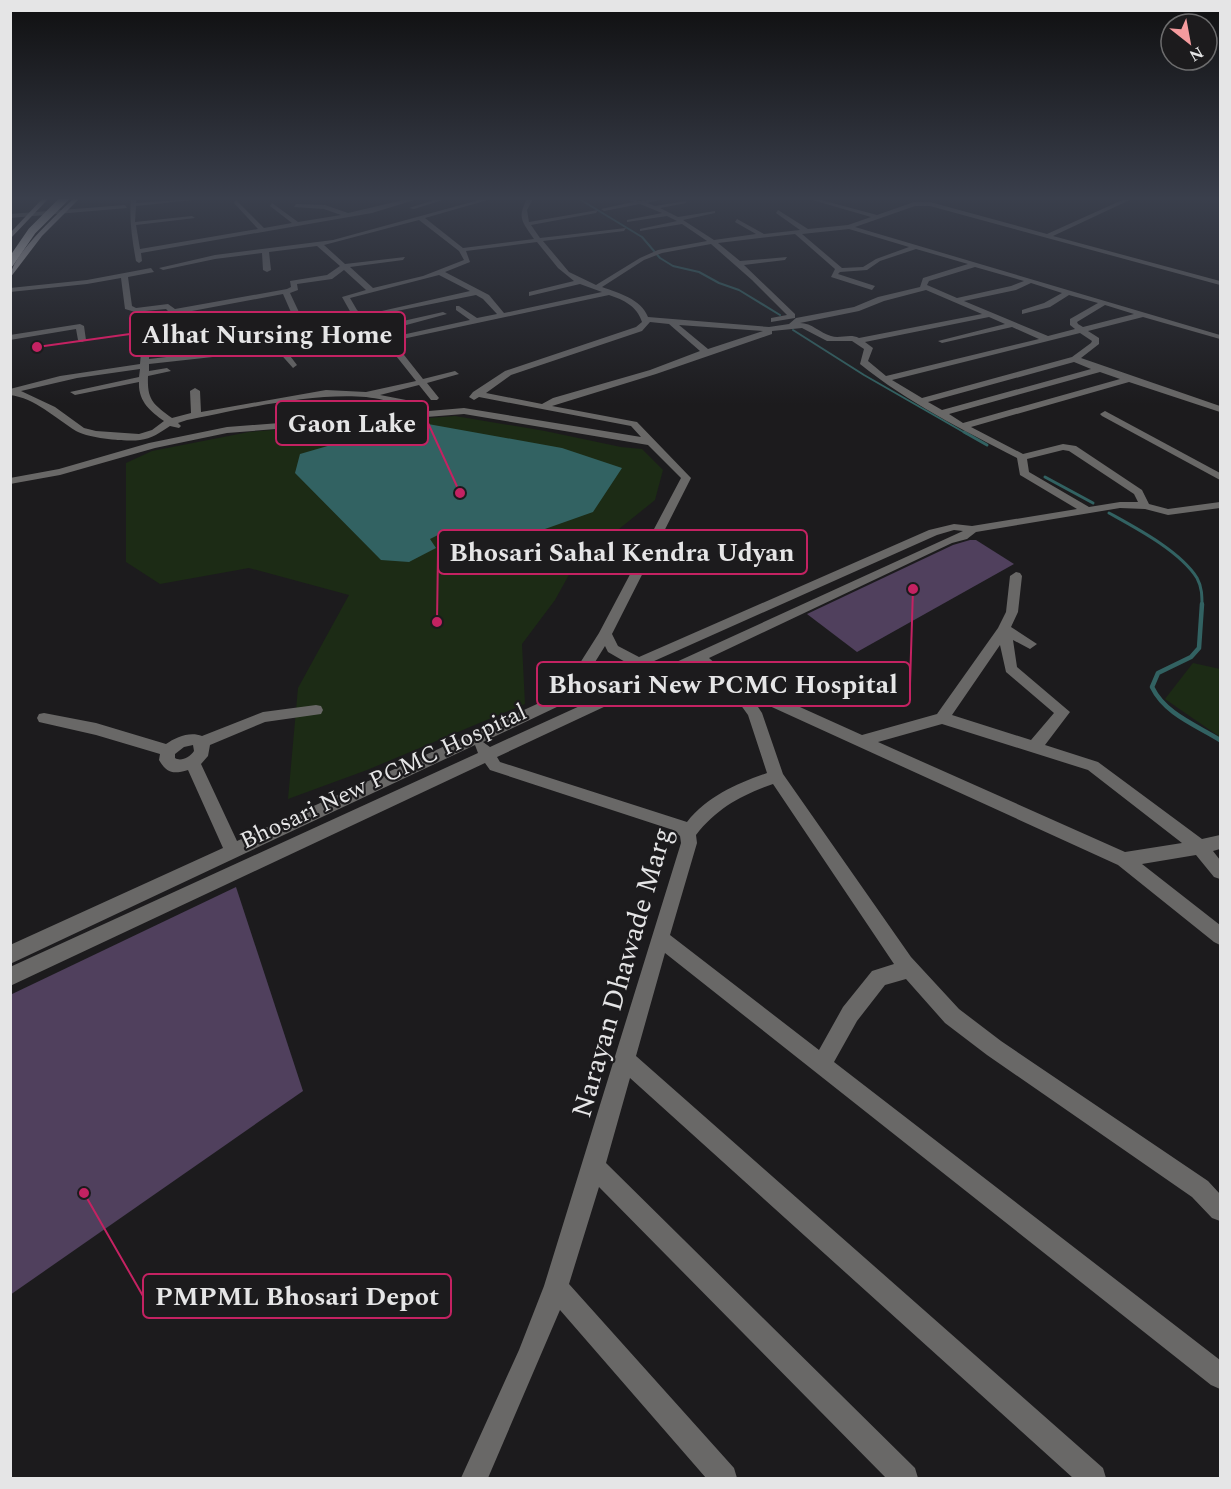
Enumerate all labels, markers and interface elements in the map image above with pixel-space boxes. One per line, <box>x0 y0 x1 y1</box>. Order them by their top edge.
north arrow <box>1159 12 1219 72</box>
text: N <box>1184 40 1208 68</box>
callout: Alhat Nursing Home <box>130 312 405 356</box>
text: Alhat Nursing Home <box>142 315 392 355</box>
callout: Gaon Lake <box>276 401 428 445</box>
text: Gaon Lake <box>288 404 416 444</box>
callout: Bhosari Sahal Kendra Udyan <box>438 530 807 574</box>
text: Bhosari Sahal Kendra Udyan <box>449 533 795 573</box>
callout: Bhosari New PCMC Hospital <box>537 662 910 706</box>
text: Bhosari New PCMC Hospital <box>548 665 898 705</box>
street label: Bhosari New PCMC Hospital <box>234 695 533 859</box>
street label: Narayan Dhawade Marg <box>560 822 685 1123</box>
callout: PMPML Bhosari Depot <box>143 1274 451 1318</box>
text: PMPML Bhosari Depot <box>155 1277 439 1317</box>

